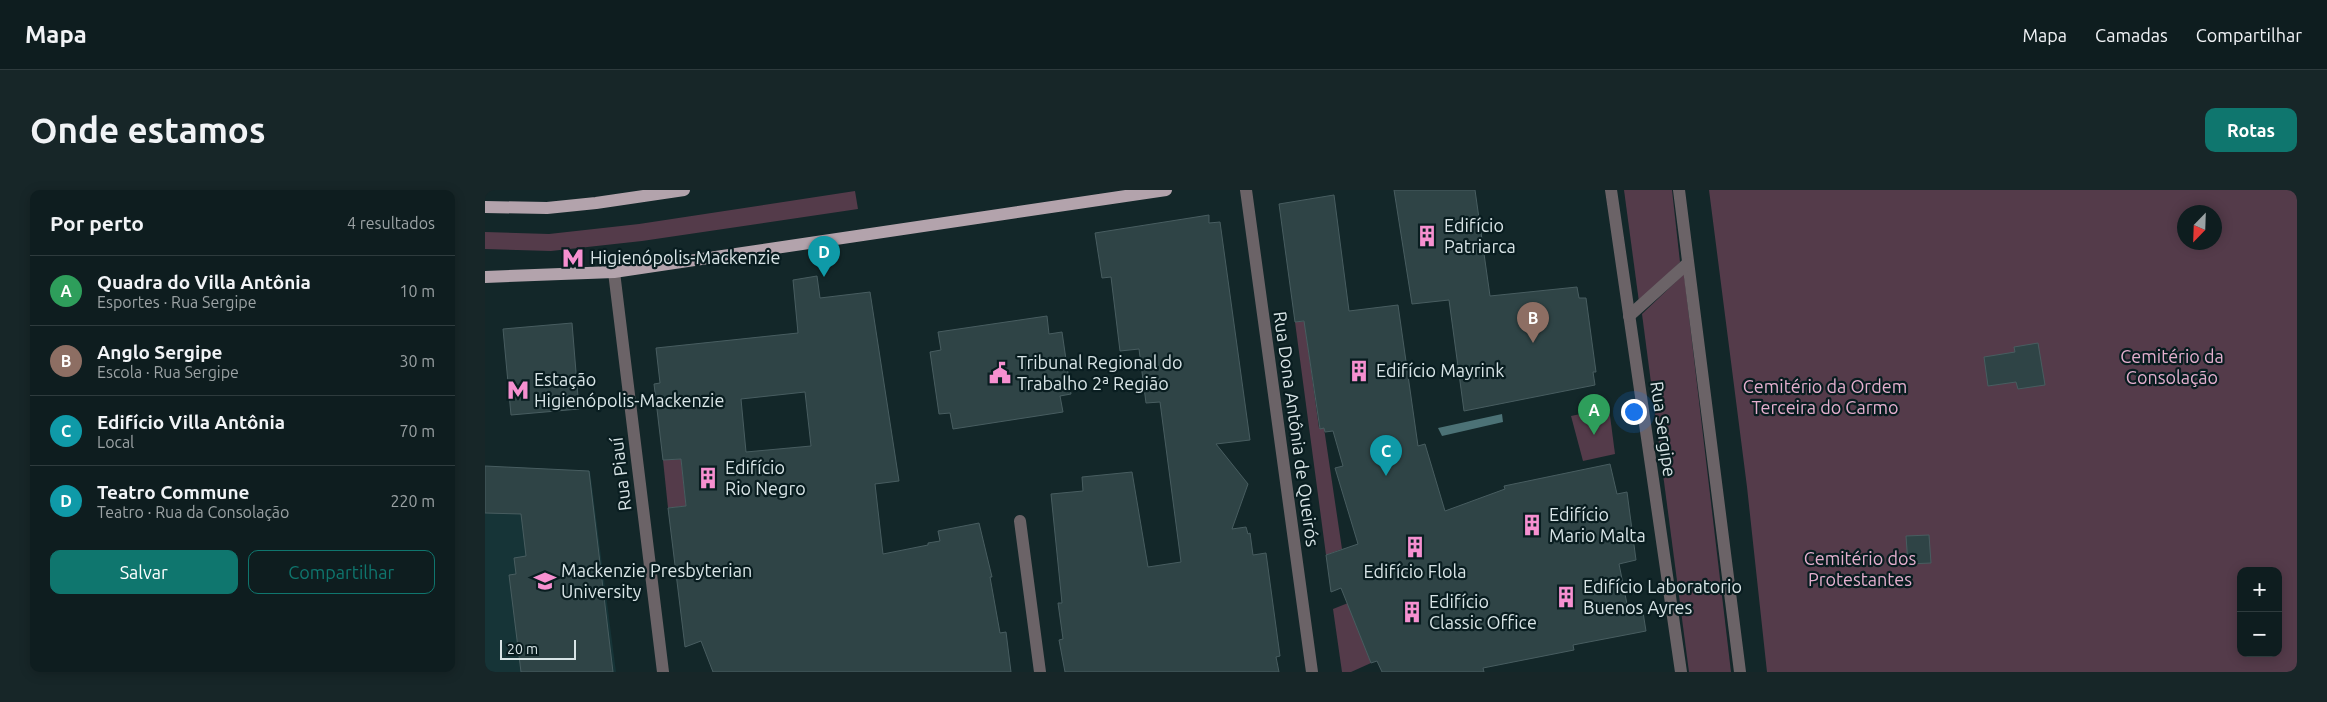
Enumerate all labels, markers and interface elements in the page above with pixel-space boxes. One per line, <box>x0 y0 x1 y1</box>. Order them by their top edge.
text: Mapa <box>25 21 87 48</box>
text: Mapa <box>2022 25 2067 45</box>
text: Camadas <box>2095 25 2168 45</box>
text: Compartilhar <box>2196 25 2302 45</box>
button: Rotas <box>2205 108 2297 152</box>
text: Onde estamos <box>30 110 265 150</box>
north arrow <box>2177 205 2222 250</box>
text: Por perto <box>50 211 144 235</box>
text: 4 resultados <box>347 214 435 232</box>
place label: Edifício Patriarca <box>1444 215 1516 256</box>
building icon: Edifício Patriarca <box>1414 223 1440 249</box>
pin: D <box>808 236 840 277</box>
metro station icon: Higienópolis-Mackenzie <box>560 245 586 271</box>
place label: Higienópolis-Mackenzie <box>590 247 780 267</box>
text: Quadra do Villa Antônia <box>97 271 311 293</box>
text: A <box>60 282 72 300</box>
text: 10 m <box>399 282 435 300</box>
text: Esportes · Rua Sergipe <box>97 293 257 311</box>
pin: B <box>1517 302 1549 343</box>
street label: Rua Dona Antônia de Queirós <box>1270 310 1323 548</box>
text: Anglo Sergipe <box>97 341 223 363</box>
park label: Cemitério da Consolação <box>2120 346 2224 387</box>
text: B <box>61 352 71 370</box>
text: 30 m <box>399 352 435 370</box>
place label: Tribunal Regional do Trabalho 2ª Região <box>1017 352 1183 393</box>
building icon: Edifício Mayrink <box>1346 358 1372 384</box>
public building icon: Tribunal Regional do Trabalho 2ª Região <box>987 360 1013 386</box>
place label: Edifício Mayrink <box>1376 360 1504 380</box>
text: Escola · Rua Sergipe <box>97 363 239 381</box>
place label: Estação Higienópolis-Mackenzie <box>534 369 724 410</box>
park label: Cemitério da Ordem Terceira do Carmo <box>1743 376 1907 417</box>
metro station icon: Estação Higienópolis-Mackenzie <box>505 377 531 403</box>
street label: Rua Sergipe <box>1647 380 1681 478</box>
pin: A <box>1578 394 1610 435</box>
your location <box>1621 399 1647 425</box>
text: Edifício Villa Antônia <box>97 411 285 433</box>
text: C <box>61 422 71 440</box>
text: 70 m <box>399 422 435 440</box>
text: Local <box>97 433 134 451</box>
pin: C <box>1370 435 1402 476</box>
street label: Rua Piauí <box>606 436 634 512</box>
place label: Edifício Rio Negro <box>725 457 806 498</box>
building icon: Edifício Rio Negro <box>695 465 721 491</box>
text: Teatro Commune <box>97 481 250 503</box>
text: D <box>60 492 72 510</box>
text: 220 m <box>390 492 435 510</box>
text: Teatro · Rua da Consolação <box>97 503 289 521</box>
place label: Edifício Mario Malta <box>1549 504 1646 545</box>
building icon: Edifício Mario Malta <box>1519 512 1545 538</box>
building icon: Edifício Flola <box>1402 534 1428 560</box>
park label: Cemitério dos Protestantes <box>1804 548 1916 589</box>
button: Salvar <box>50 550 238 594</box>
button: Compartilhar <box>248 550 435 594</box>
place label: Mackenzie Presbyterian University <box>561 560 752 601</box>
place label: Edifício Flola <box>1364 561 1466 581</box>
map controls <box>2237 567 2282 657</box>
button: + <box>2237 567 2282 612</box>
school or university icon: Mackenzie Presbyterian University <box>532 568 558 594</box>
place label: Edifício Laboratorio Buenos Ayres <box>1583 576 1742 617</box>
building icon: Edifício Laboratorio Buenos Ayres <box>1553 584 1579 610</box>
place label: Edifício Classic Office <box>1429 591 1537 632</box>
building icon: Edifício Classic Office <box>1399 599 1425 625</box>
button: − <box>2237 612 2282 657</box>
scale bar <box>500 637 576 660</box>
text: 20 m <box>507 641 538 657</box>

